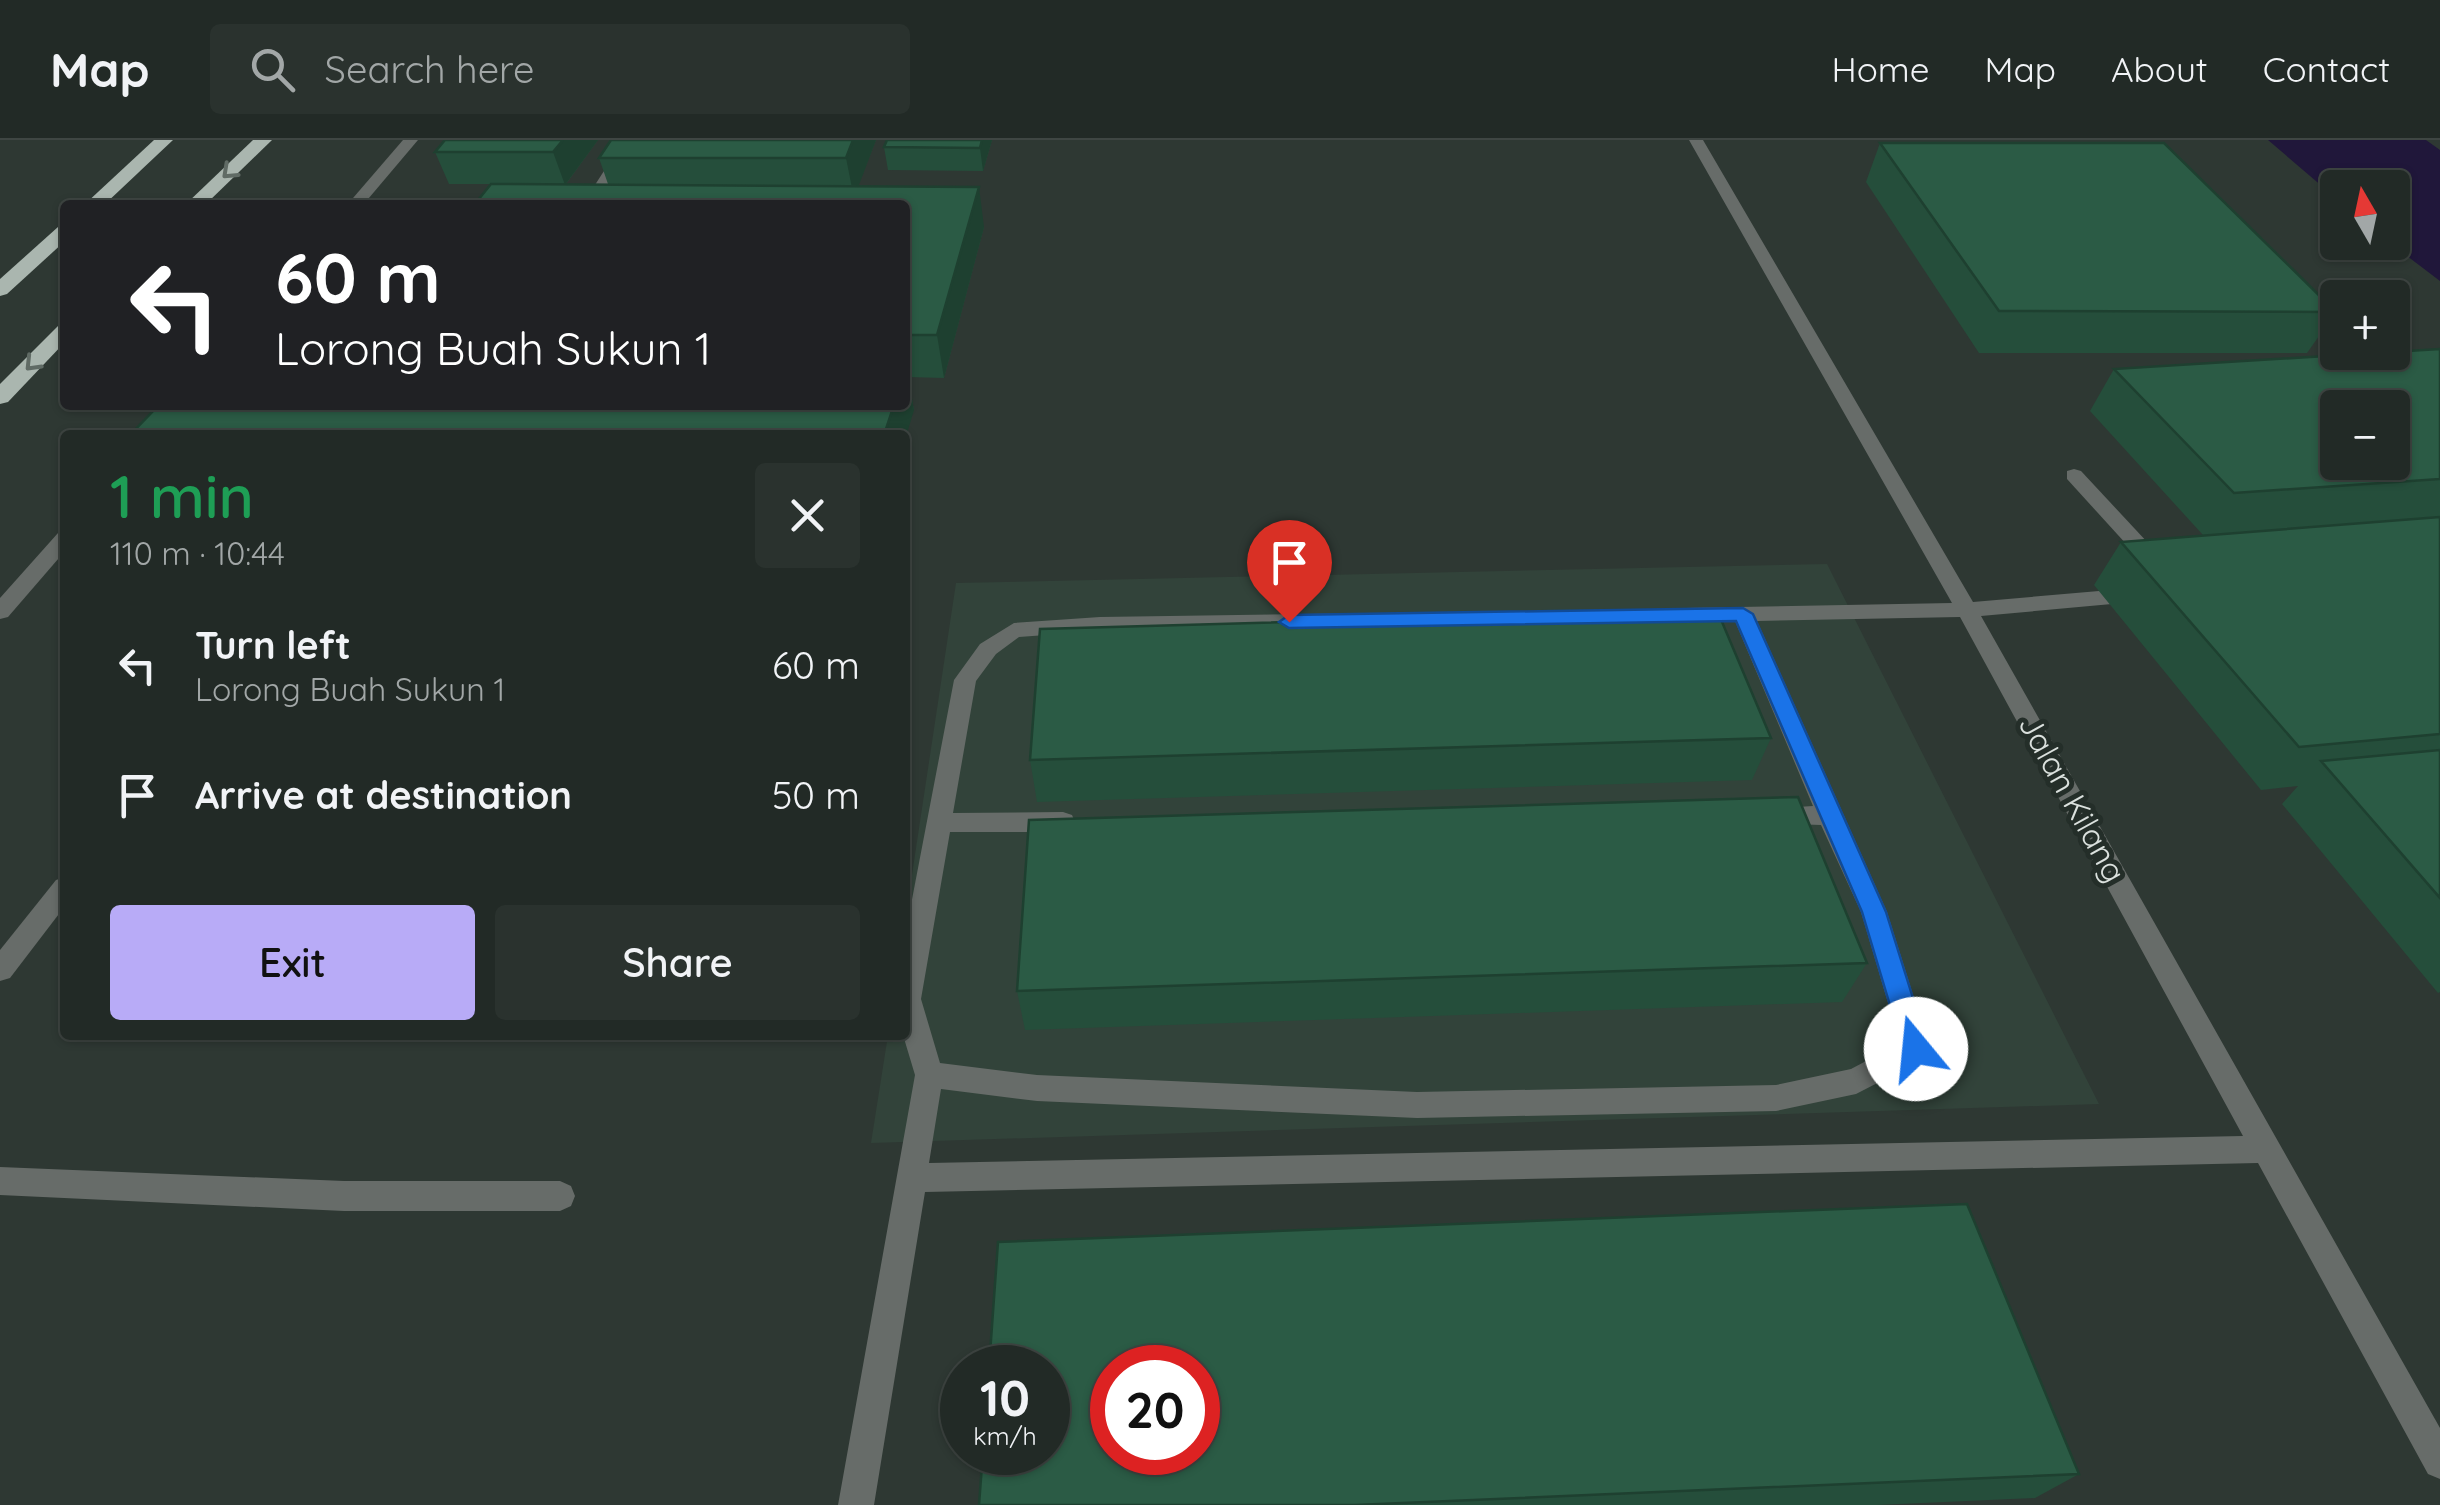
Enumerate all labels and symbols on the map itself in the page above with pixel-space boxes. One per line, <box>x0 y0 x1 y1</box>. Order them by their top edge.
one-way arrow <box>222 161 240 179</box>
north arrow <box>2320 170 2410 260</box>
one-way arrow <box>26 352 44 370</box>
pin <box>1247 520 1332 623</box>
street label: Jalan Kilang <box>2011 707 2135 889</box>
position arrow <box>1864 997 1968 1101</box>
speed limit sign: 20 <box>1090 1345 1220 1475</box>

